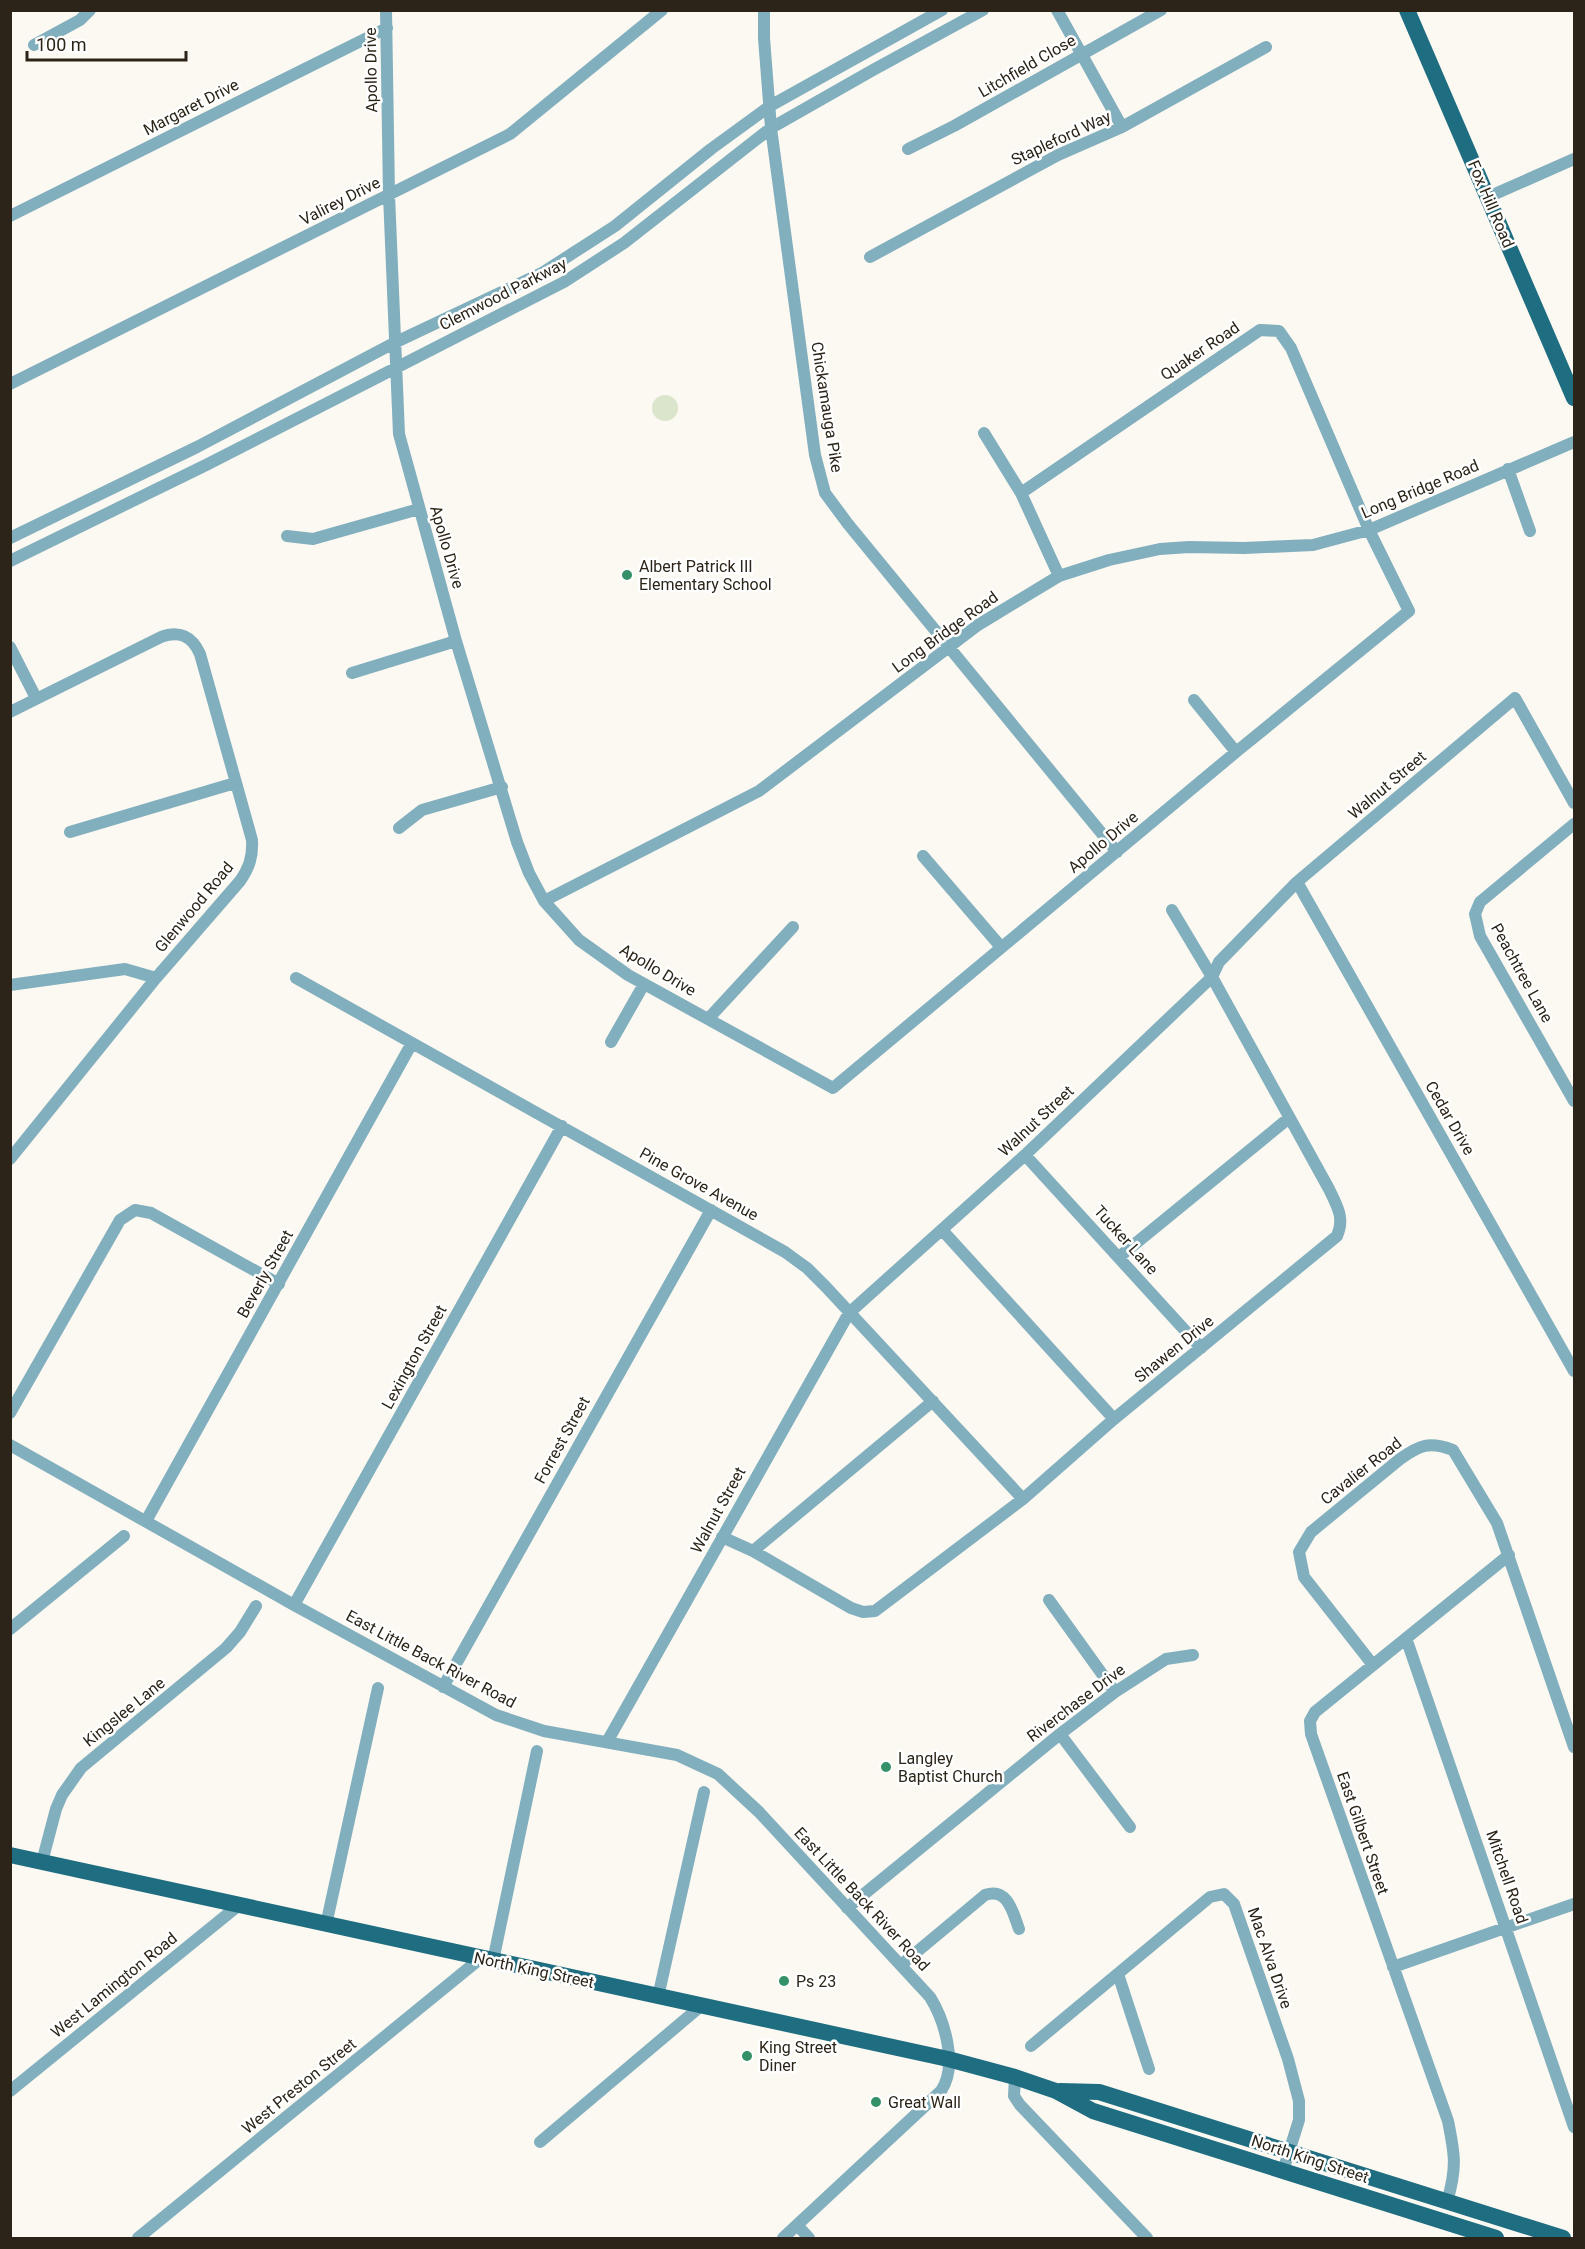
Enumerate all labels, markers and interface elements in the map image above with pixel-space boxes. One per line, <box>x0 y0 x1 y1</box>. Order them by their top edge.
scale bar <box>27 24 186 62</box>
street label: Apollo Drive <box>361 27 381 113</box>
street label: Litchfield Close <box>975 30 1079 102</box>
text: 100 m <box>36 34 87 55</box>
street label: Margaret Drive <box>140 75 242 139</box>
street label: Stapleford Way <box>1008 106 1114 169</box>
street label: Fox Hill Road <box>1464 157 1518 251</box>
street label: Valirey Drive <box>297 173 383 229</box>
street label: Clemwood Parkway <box>436 253 570 334</box>
street label: Quaker Road <box>1157 318 1243 384</box>
street label: Chickamauga Pike <box>807 340 847 474</box>
street label: Long Bridge Road <box>1358 456 1482 522</box>
street label: Apollo Drive <box>426 503 468 591</box>
place label: Albert Patrick III Elementary School <box>639 557 772 594</box>
marker: Albert Patrick III Elementary School <box>620 568 634 582</box>
street label: Long Bridge Road <box>888 587 1002 677</box>
street label: Walnut Street <box>1344 747 1430 823</box>
street label: Apollo Drive <box>1064 807 1142 877</box>
street label: Glenwood Road <box>151 858 237 956</box>
street label: Peachtree Lane <box>1487 920 1557 1026</box>
street label: Apollo Drive <box>617 940 699 1000</box>
street label: Cedar Drive <box>1421 1078 1479 1158</box>
street label: Walnut Street <box>995 1081 1077 1161</box>
street label: Pine Grove Avenue <box>636 1143 762 1225</box>
street label: Tucker Lane <box>1090 1202 1162 1278</box>
street label: Beverly Street <box>233 1227 297 1321</box>
street label: Lexington Street <box>378 1302 450 1412</box>
street label: Shawen Drive <box>1131 1311 1217 1387</box>
street label: Forrest Street <box>530 1393 594 1487</box>
street label: Cavalier Road <box>1317 1433 1405 1509</box>
street label: Walnut Street <box>687 1464 749 1556</box>
street label: East Little Back River Road <box>343 1606 519 1712</box>
street label: Riverchase Drive <box>1023 1660 1129 1746</box>
street label: Kingslee Lane <box>79 1673 169 1751</box>
place label: Langley Baptist Church <box>898 1749 1003 1786</box>
marker: Langley Baptist Church <box>879 1760 893 1774</box>
street label: East Gilbert Street <box>1333 1769 1393 1897</box>
street label: East Little Back River Road <box>790 1823 934 1975</box>
street label: Mitchell Road <box>1482 1828 1532 1926</box>
street label: Mac Alva Drive <box>1244 1905 1296 2011</box>
street label: West Lamington Road <box>47 1928 181 2042</box>
street label: North King Street <box>472 1948 596 1992</box>
place label: Ps 23 <box>796 1972 836 1991</box>
marker: Ps 23 <box>777 1974 791 1988</box>
street label: West Preston Street <box>238 2034 360 2138</box>
place label: King Street Diner <box>759 2038 837 2075</box>
marker: King Street Diner <box>740 2049 754 2063</box>
place label: Great Wall <box>888 2093 961 2112</box>
marker: Great Wall <box>869 2095 883 2109</box>
street label: North King Street <box>1249 2131 1371 2187</box>

